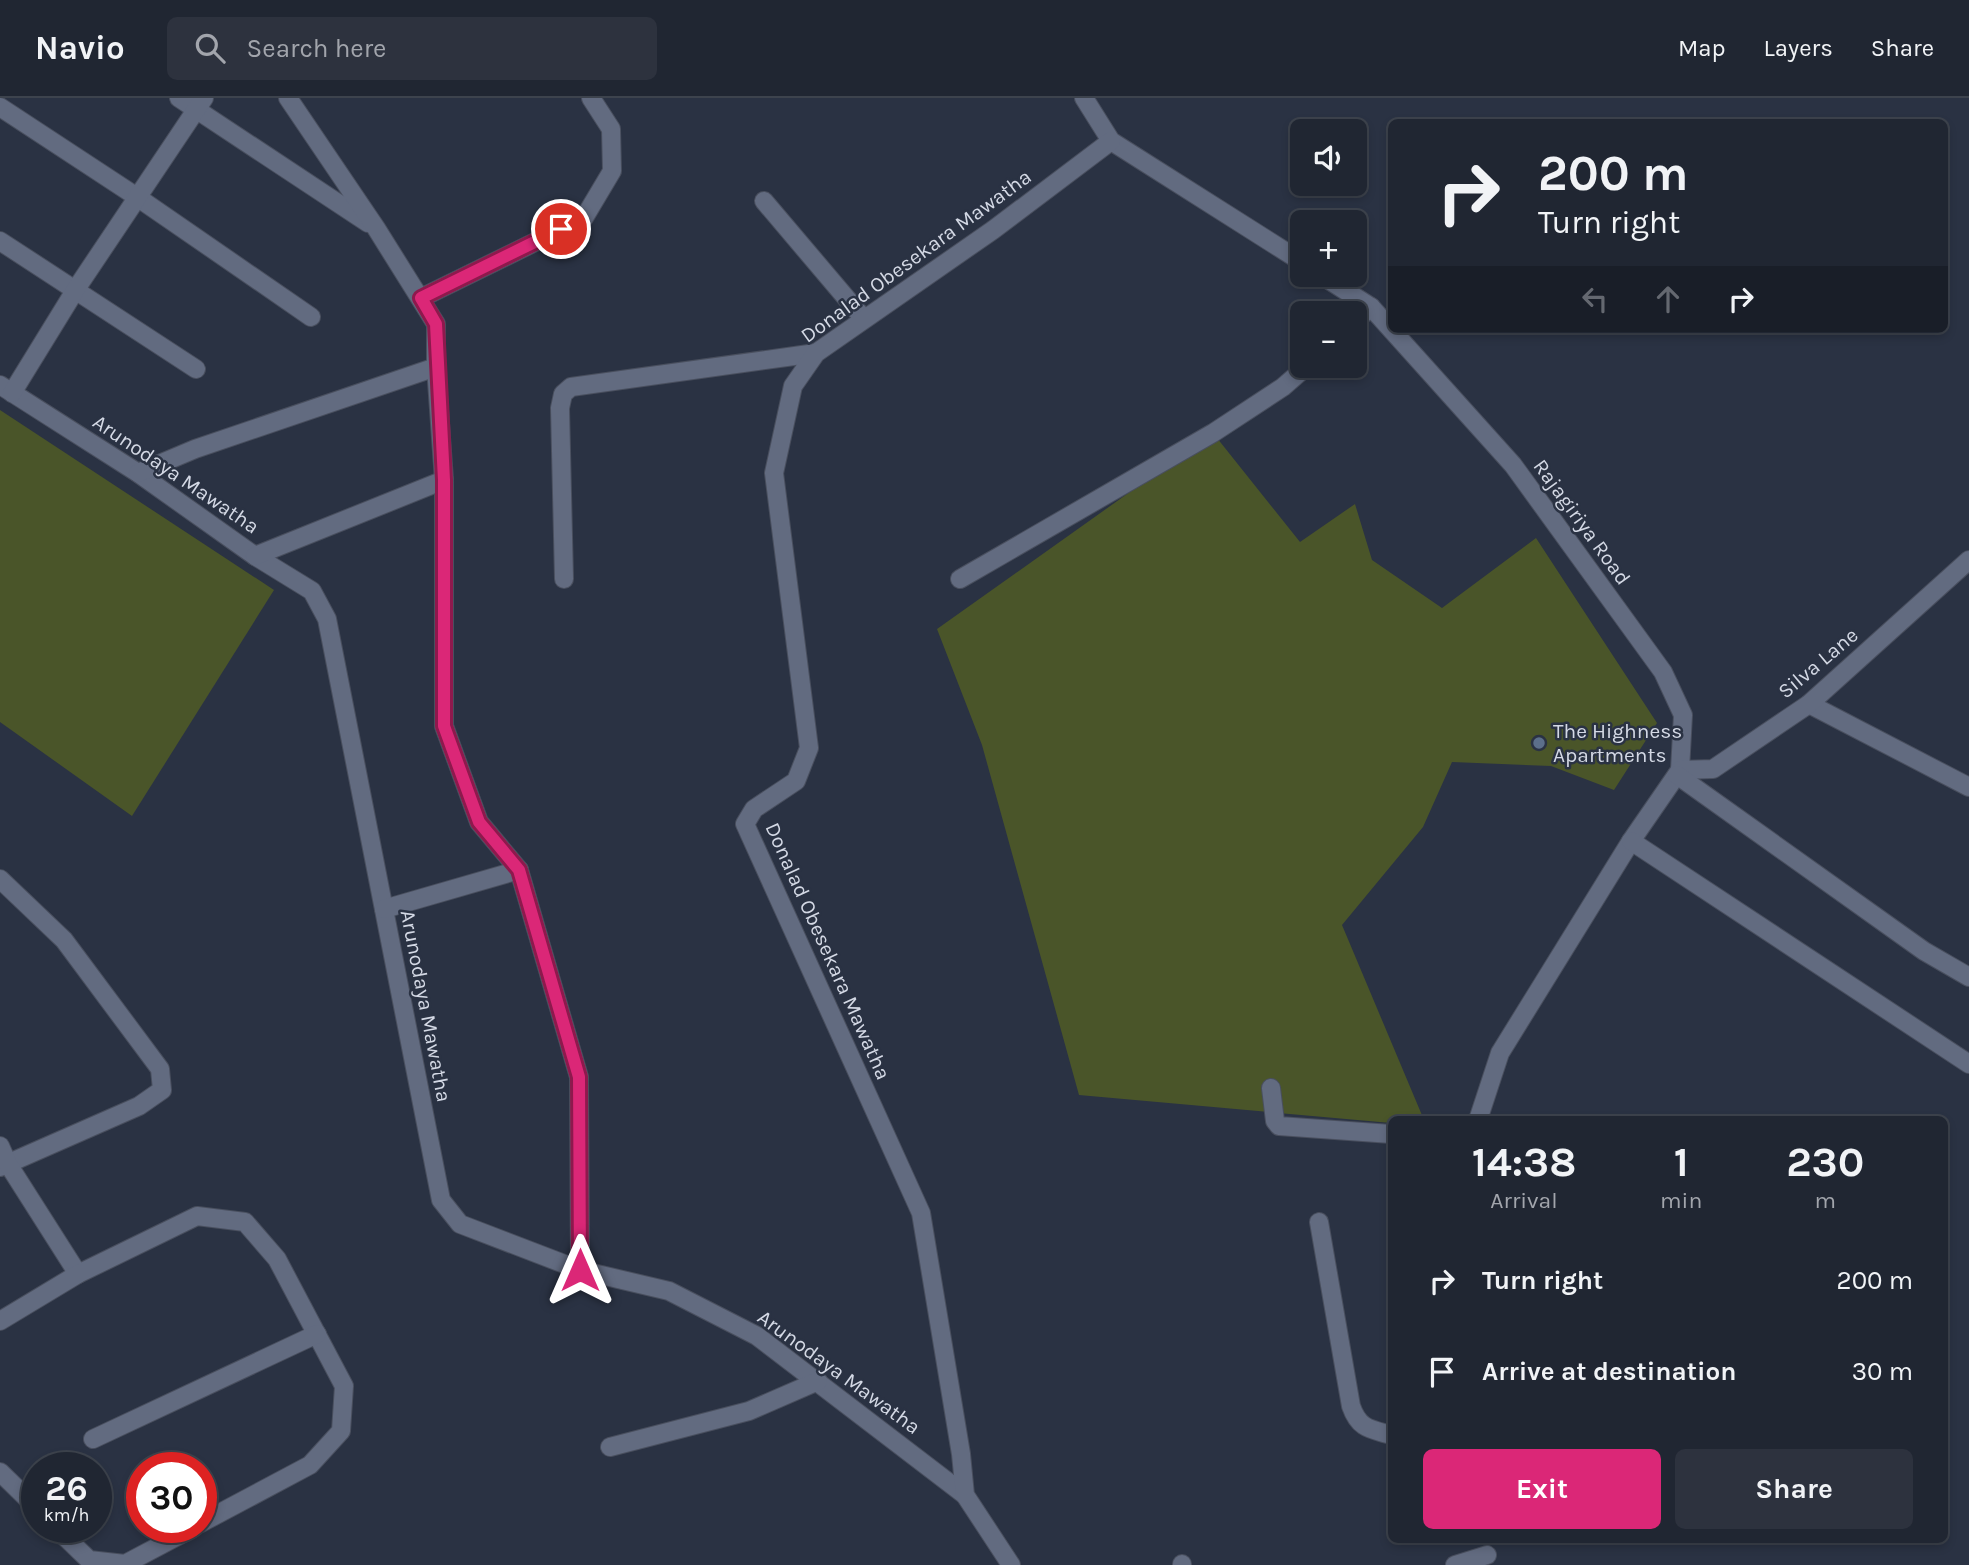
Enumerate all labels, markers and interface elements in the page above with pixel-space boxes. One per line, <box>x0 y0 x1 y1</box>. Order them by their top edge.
search box <box>167 17 657 80</box>
text: Navio <box>35 29 125 67</box>
icon: search <box>191 29 229 67</box>
text: Search here <box>247 33 386 64</box>
text: Map <box>1678 34 1726 62</box>
text: Layers <box>1764 34 1833 62</box>
text: Share <box>1871 34 1934 62</box>
map controls <box>1290 119 1367 378</box>
button: sound <box>1290 119 1367 196</box>
text: 200 m <box>1538 145 1689 202</box>
icon: right <box>1423 147 1514 238</box>
street label: Donalad Obesekara Mawatha <box>796 164 1036 348</box>
pin <box>531 199 591 259</box>
text: Turn right <box>1538 204 1680 241</box>
icon: arrive <box>542 210 580 248</box>
button: + <box>1290 210 1367 287</box>
icon: left <box>1576 280 1614 318</box>
icon: ahead <box>1649 280 1687 318</box>
icon: right <box>1722 280 1760 318</box>
button: − <box>1290 301 1367 378</box>
street label: Arunodaya Mawatha <box>88 409 264 539</box>
street label: Rajagiriya Road <box>1528 455 1636 589</box>
street label: Silva Lane <box>1773 623 1863 703</box>
place label: The Highness Apartments <box>1553 719 1682 767</box>
marker: The Highness Apartments <box>1531 735 1547 751</box>
street label: Donalad Obesekara Mawatha <box>760 819 896 1083</box>
street label: Arunodaya Mawatha <box>396 908 456 1104</box>
text: 14:38 <box>1472 1137 1576 1187</box>
text: 1 <box>1674 1137 1689 1187</box>
text: 230 <box>1786 1137 1864 1187</box>
text: Arrival <box>1490 1187 1558 1214</box>
text: min <box>1660 1187 1702 1214</box>
text: m <box>1814 1187 1836 1214</box>
position arrow <box>543 1233 617 1307</box>
icon: right <box>1423 1262 1461 1300</box>
text: Turn right <box>1482 1265 1603 1296</box>
text: 200 m <box>1837 1265 1913 1296</box>
street label: Arunodaya Mawatha <box>753 1305 925 1439</box>
icon: arrive <box>1423 1353 1461 1391</box>
text: Arrive at destination <box>1482 1356 1736 1387</box>
text: 30 m <box>1852 1356 1913 1387</box>
button: Exit <box>1423 1449 1661 1529</box>
button: Share <box>1675 1449 1913 1529</box>
speed limit sign: 30 <box>126 1452 217 1543</box>
text: 26 <box>45 1468 88 1509</box>
text: km/h <box>44 1504 89 1526</box>

